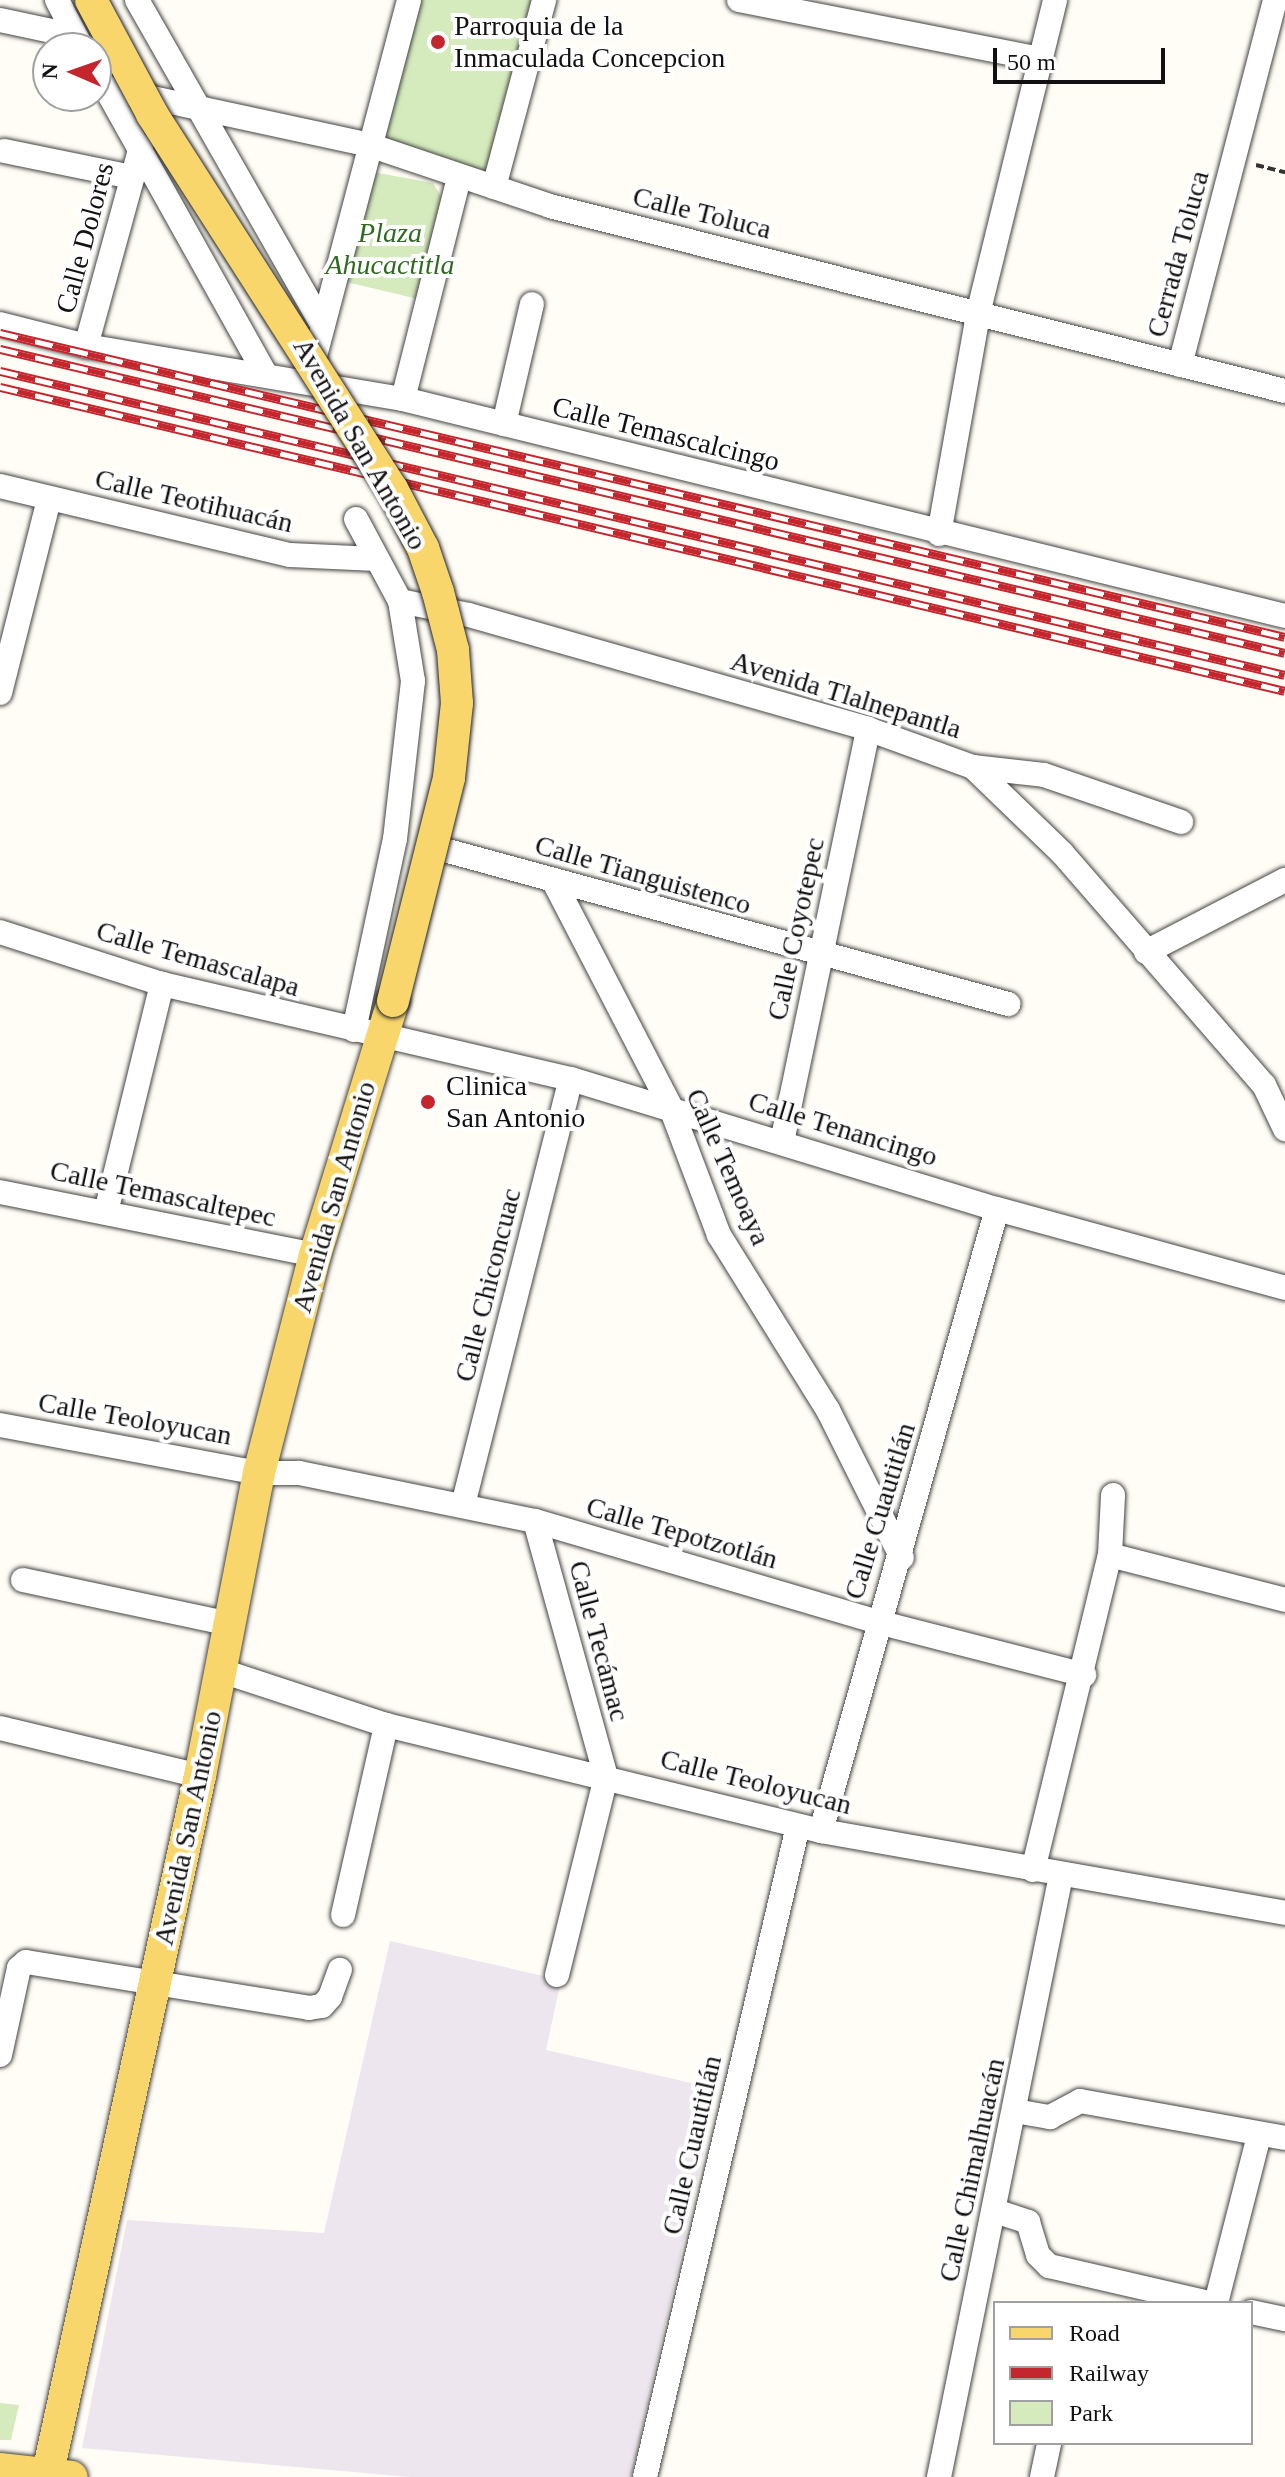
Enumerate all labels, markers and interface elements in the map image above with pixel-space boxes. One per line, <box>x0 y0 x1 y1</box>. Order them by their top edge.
place label: Parroquia de la Inmaculada Concepcion <box>454 9 725 75</box>
north arrow <box>32 32 112 112</box>
scale bar <box>997 32 1169 82</box>
marker: Parroquia de la Inmaculada Concepcion <box>429 33 447 51</box>
text: 50 m <box>1007 49 1056 75</box>
text: N <box>37 63 62 80</box>
street label: Calle Dolores <box>49 159 121 317</box>
street label: Cerrada Toluca <box>1140 167 1216 341</box>
street label: Calle Toluca <box>629 180 775 246</box>
park label: Plaza Ahucactitla <box>325 216 455 282</box>
street label: Avenida San Antonio <box>285 331 435 557</box>
street label: Calle Temascalcingo <box>549 389 783 479</box>
street label: Calle Teotihuacán <box>92 462 296 540</box>
street label: Avenida Tlalnepantla <box>726 644 966 746</box>
street label: Calle Tianguistenco <box>531 828 755 922</box>
street label: Calle Coyotepec <box>760 835 832 1023</box>
street label: Calle Temascalapa <box>92 914 304 1004</box>
place label: Clinica San Antonio <box>446 1069 587 1135</box>
street label: Avenida San Antonio <box>285 1077 383 1317</box>
street label: Calle Temoaya <box>678 1083 778 1251</box>
street label: Calle Tenancingo <box>744 1084 942 1174</box>
marker: Clinica San Antonio <box>417 1091 439 1113</box>
street label: Calle Temascaltepec <box>47 1154 279 1234</box>
street label: Calle Chiconcuac <box>448 1185 528 1385</box>
street label: Calle Teoloyucan <box>35 1385 235 1453</box>
street label: Calle Cuautitlán <box>837 1419 923 1603</box>
street label: Calle Tepotzotlán <box>582 1490 782 1576</box>
street label: Calle Tecámac <box>561 1557 637 1725</box>
street label: Avenida San Antonio <box>147 1707 229 1949</box>
street label: Calle Teoloyucan <box>657 1742 855 1822</box>
street label: Calle Cuautitlán <box>655 2052 729 2238</box>
street label: Calle Chimalhuacán <box>932 2055 1012 2285</box>
legend <box>993 2301 1253 2445</box>
text: Road <box>1069 2320 1120 2346</box>
text: Railway <box>1069 2360 1149 2386</box>
text: Park <box>1069 2400 1113 2426</box>

